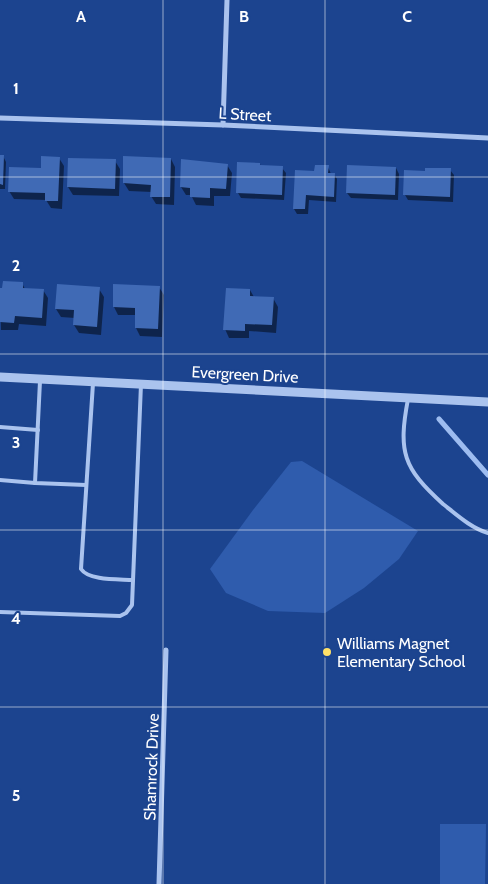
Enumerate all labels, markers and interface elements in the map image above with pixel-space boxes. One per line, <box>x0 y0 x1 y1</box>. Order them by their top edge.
text: A <box>76 7 86 26</box>
text: B <box>239 7 249 26</box>
text: C <box>402 7 412 26</box>
text: 1 <box>13 79 19 98</box>
street label: L Street <box>218 104 272 125</box>
text: 2 <box>12 256 20 275</box>
street label: Evergreen Drive <box>191 362 299 387</box>
text: 3 <box>12 433 20 452</box>
text: 4 <box>11 609 21 628</box>
place label: Williams Magnet Elementary School <box>337 634 465 671</box>
marker: Williams Magnet Elementary School <box>321 646 333 658</box>
street label: Shamrock Drive <box>140 713 163 821</box>
text: 5 <box>12 786 20 805</box>

